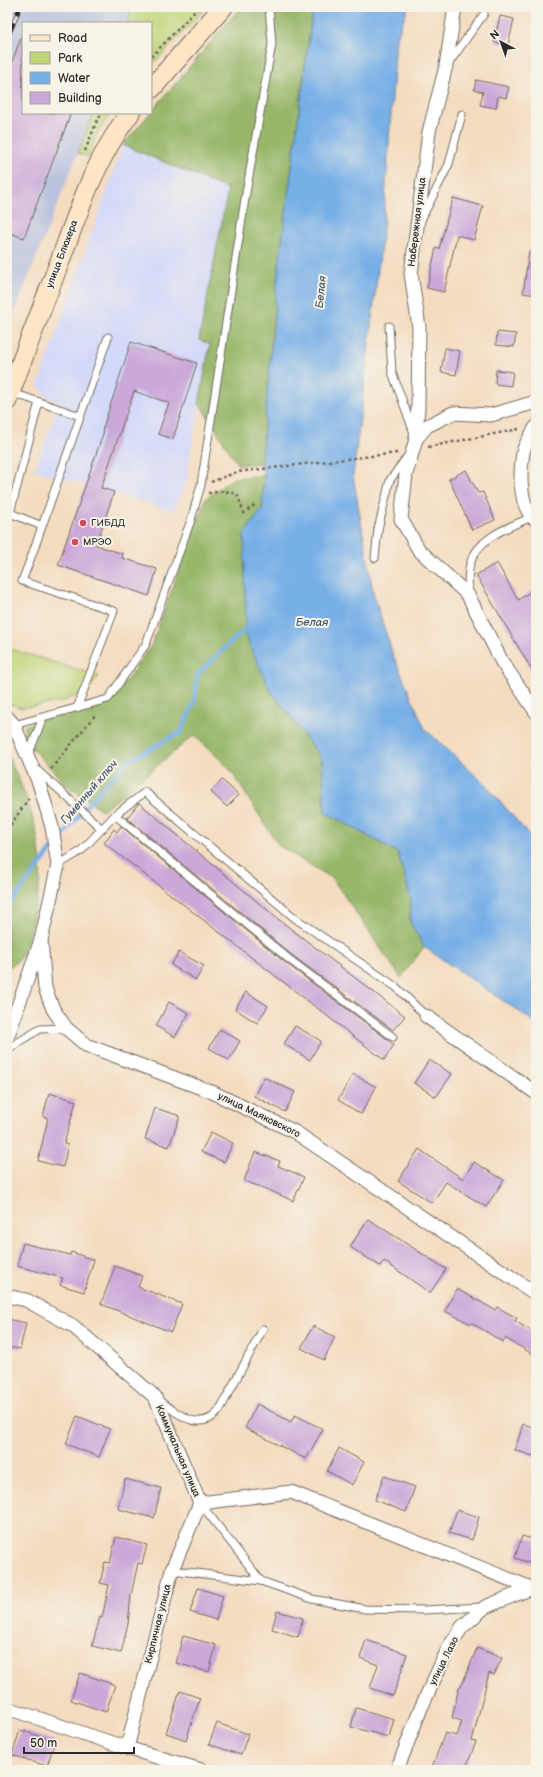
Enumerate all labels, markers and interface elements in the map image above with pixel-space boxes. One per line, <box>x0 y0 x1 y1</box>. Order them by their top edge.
legend <box>22 22 152 114</box>
north arrow <box>481 22 521 62</box>
text: N <box>487 27 502 42</box>
text: Road <box>58 31 87 46</box>
text: Park <box>58 51 82 66</box>
text: Water <box>58 71 90 86</box>
text: Building <box>58 91 102 106</box>
street label: Набережная улица <box>406 176 428 267</box>
street label: улица Блюхера <box>44 218 81 290</box>
water label: Белая <box>313 275 329 309</box>
place label: ГИБДД <box>91 517 125 529</box>
marker: ГИБДД <box>78 518 88 528</box>
place label: МРЭО <box>83 536 112 548</box>
marker: МРЭО <box>70 537 80 547</box>
water label: Белая <box>296 616 328 629</box>
water label: Гуменный ключ <box>58 757 120 826</box>
street label: улица Маяковского <box>216 1090 302 1140</box>
street label: Коммунальная улица <box>153 1403 203 1499</box>
street label: Кирпичная улица <box>142 1583 174 1665</box>
street label: улица Лазо <box>427 1635 461 1687</box>
scale bar <box>24 1729 134 1755</box>
text: 50 m <box>30 1736 57 1751</box>

